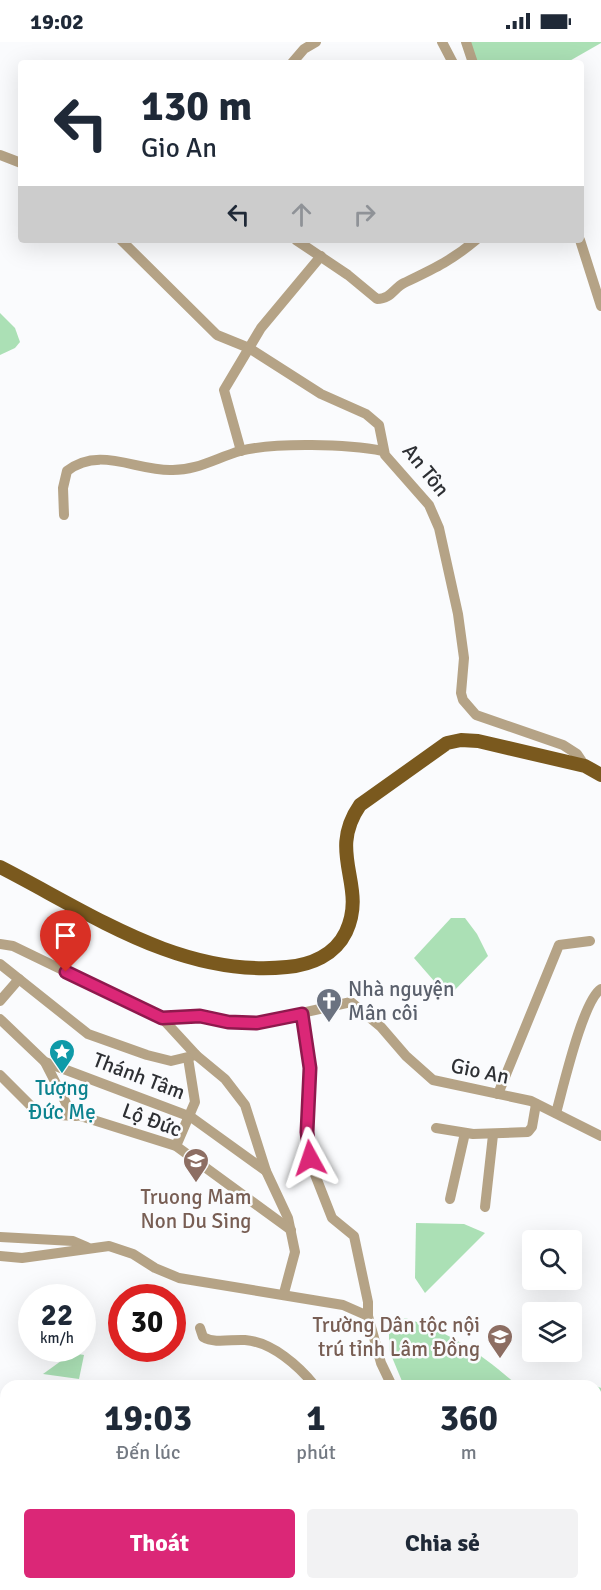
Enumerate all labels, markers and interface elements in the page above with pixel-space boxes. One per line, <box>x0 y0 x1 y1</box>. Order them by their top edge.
text: 19:02 <box>30 8 84 35</box>
text: 130 m <box>141 81 252 132</box>
icon: left <box>42 84 120 162</box>
text: Gio An <box>141 132 217 165</box>
icon: left <box>222 198 255 231</box>
icon: ahead <box>285 198 318 231</box>
icon: right <box>348 198 381 231</box>
street label: An Tôn <box>397 438 455 502</box>
pin <box>40 910 91 972</box>
icon: arrive <box>49 919 82 952</box>
place label: Nhà nguyện Mân côi <box>348 976 455 1026</box>
church icon: Nhà nguyện Mân côi <box>314 986 344 1024</box>
place icon: Tượng Đức Mẹ <box>47 1037 77 1075</box>
street label: Thánh Tâm <box>89 1047 189 1105</box>
street label: Gio An <box>448 1052 512 1090</box>
place label: Tượng Đức Mẹ <box>28 1075 96 1125</box>
street label: Lộ Đức <box>119 1097 185 1143</box>
position arrow <box>278 1126 342 1190</box>
school or university icon: Truong Mam Non Du Sing <box>181 1146 211 1184</box>
place label: Truong Mam Non Du Sing <box>141 1184 251 1234</box>
map controls <box>522 1230 582 1362</box>
button: search <box>522 1230 582 1290</box>
speed limit sign: 30 <box>108 1284 186 1362</box>
text: 22 <box>41 1297 73 1334</box>
button: layers <box>522 1302 582 1362</box>
place label: Trường Dân tộc nội trú tỉnh Lâm Đồng <box>312 1312 480 1362</box>
school or university icon: Trường Dân tộc nội trú tỉnh Lâm Đồng <box>485 1322 515 1360</box>
text: km/h <box>40 1329 74 1347</box>
text: 19:03 <box>104 1396 192 1441</box>
text: 1 <box>306 1396 326 1441</box>
text: 360 <box>440 1396 498 1441</box>
text: Đến lúc <box>116 1440 180 1465</box>
text: phút <box>296 1440 336 1465</box>
text: m <box>461 1440 477 1465</box>
button: Thoát <box>24 1509 295 1578</box>
button: Chia sẻ <box>307 1509 578 1578</box>

